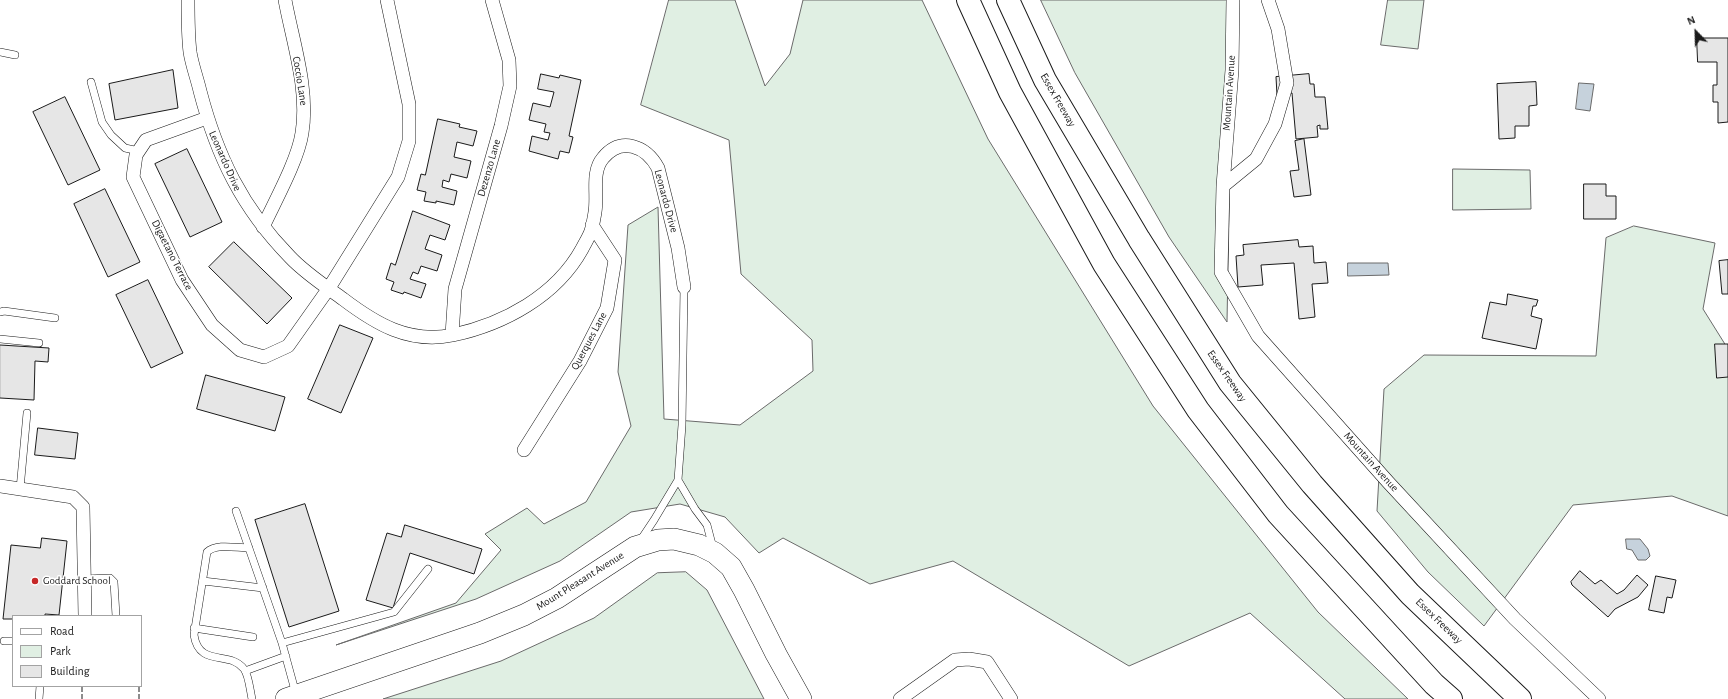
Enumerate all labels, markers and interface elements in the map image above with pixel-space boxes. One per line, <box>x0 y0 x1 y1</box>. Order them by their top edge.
north arrow <box>1676 12 1716 52</box>
text: N <box>1685 14 1697 27</box>
street label: Mountain Avenue <box>1220 55 1238 131</box>
street label: Coccio Lane <box>290 56 310 106</box>
street label: Essex Freeway <box>1037 71 1079 129</box>
street label: Leonardo Drive <box>206 129 244 193</box>
street label: Dezenzo Lane <box>474 138 504 198</box>
street label: Leonardo Drive <box>651 168 681 234</box>
street label: Digaetano Terrace <box>149 217 195 293</box>
street label: Querques Lane <box>568 310 610 372</box>
street label: Essex Freeway <box>1204 348 1250 404</box>
street label: Mountain Avenue <box>1341 429 1401 495</box>
street label: Mount Pleasant Avenue <box>534 549 626 613</box>
place label: Goddard School <box>43 574 111 588</box>
marker: Goddard School <box>30 576 40 586</box>
street label: Essex Freeway <box>1413 595 1465 647</box>
legend <box>12 615 142 687</box>
text: Road <box>50 625 74 637</box>
text: Park <box>50 645 71 657</box>
text: Building <box>50 665 90 677</box>

